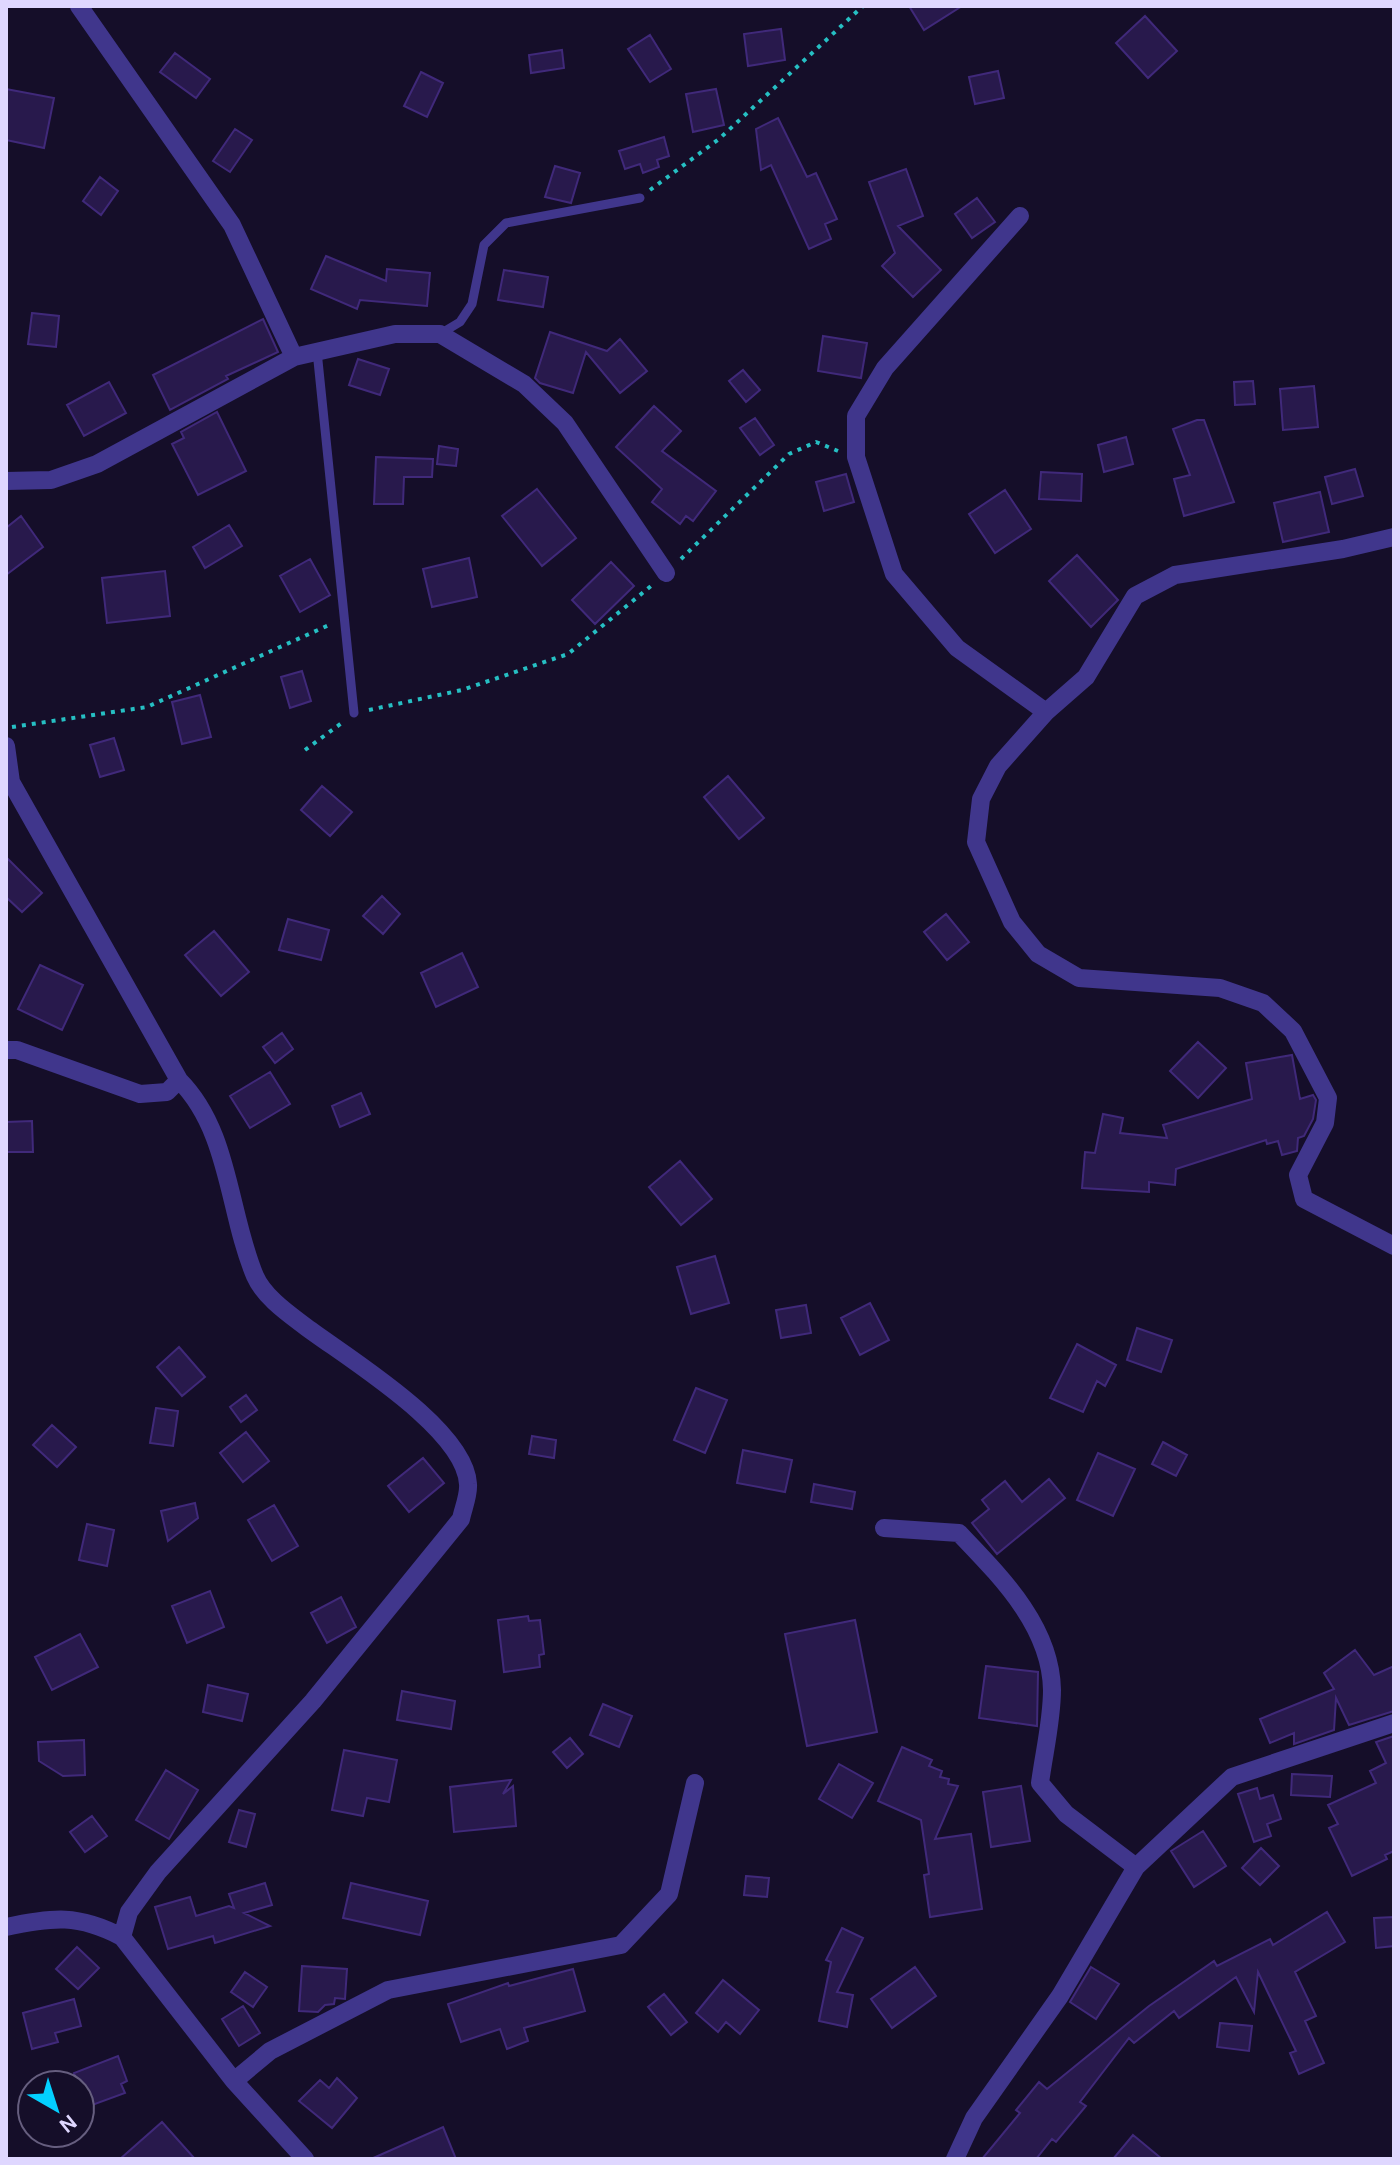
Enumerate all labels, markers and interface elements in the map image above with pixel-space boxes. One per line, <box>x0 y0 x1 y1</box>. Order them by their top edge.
north arrow <box>16 2069 96 2149</box>
text: N <box>54 2109 82 2139</box>

